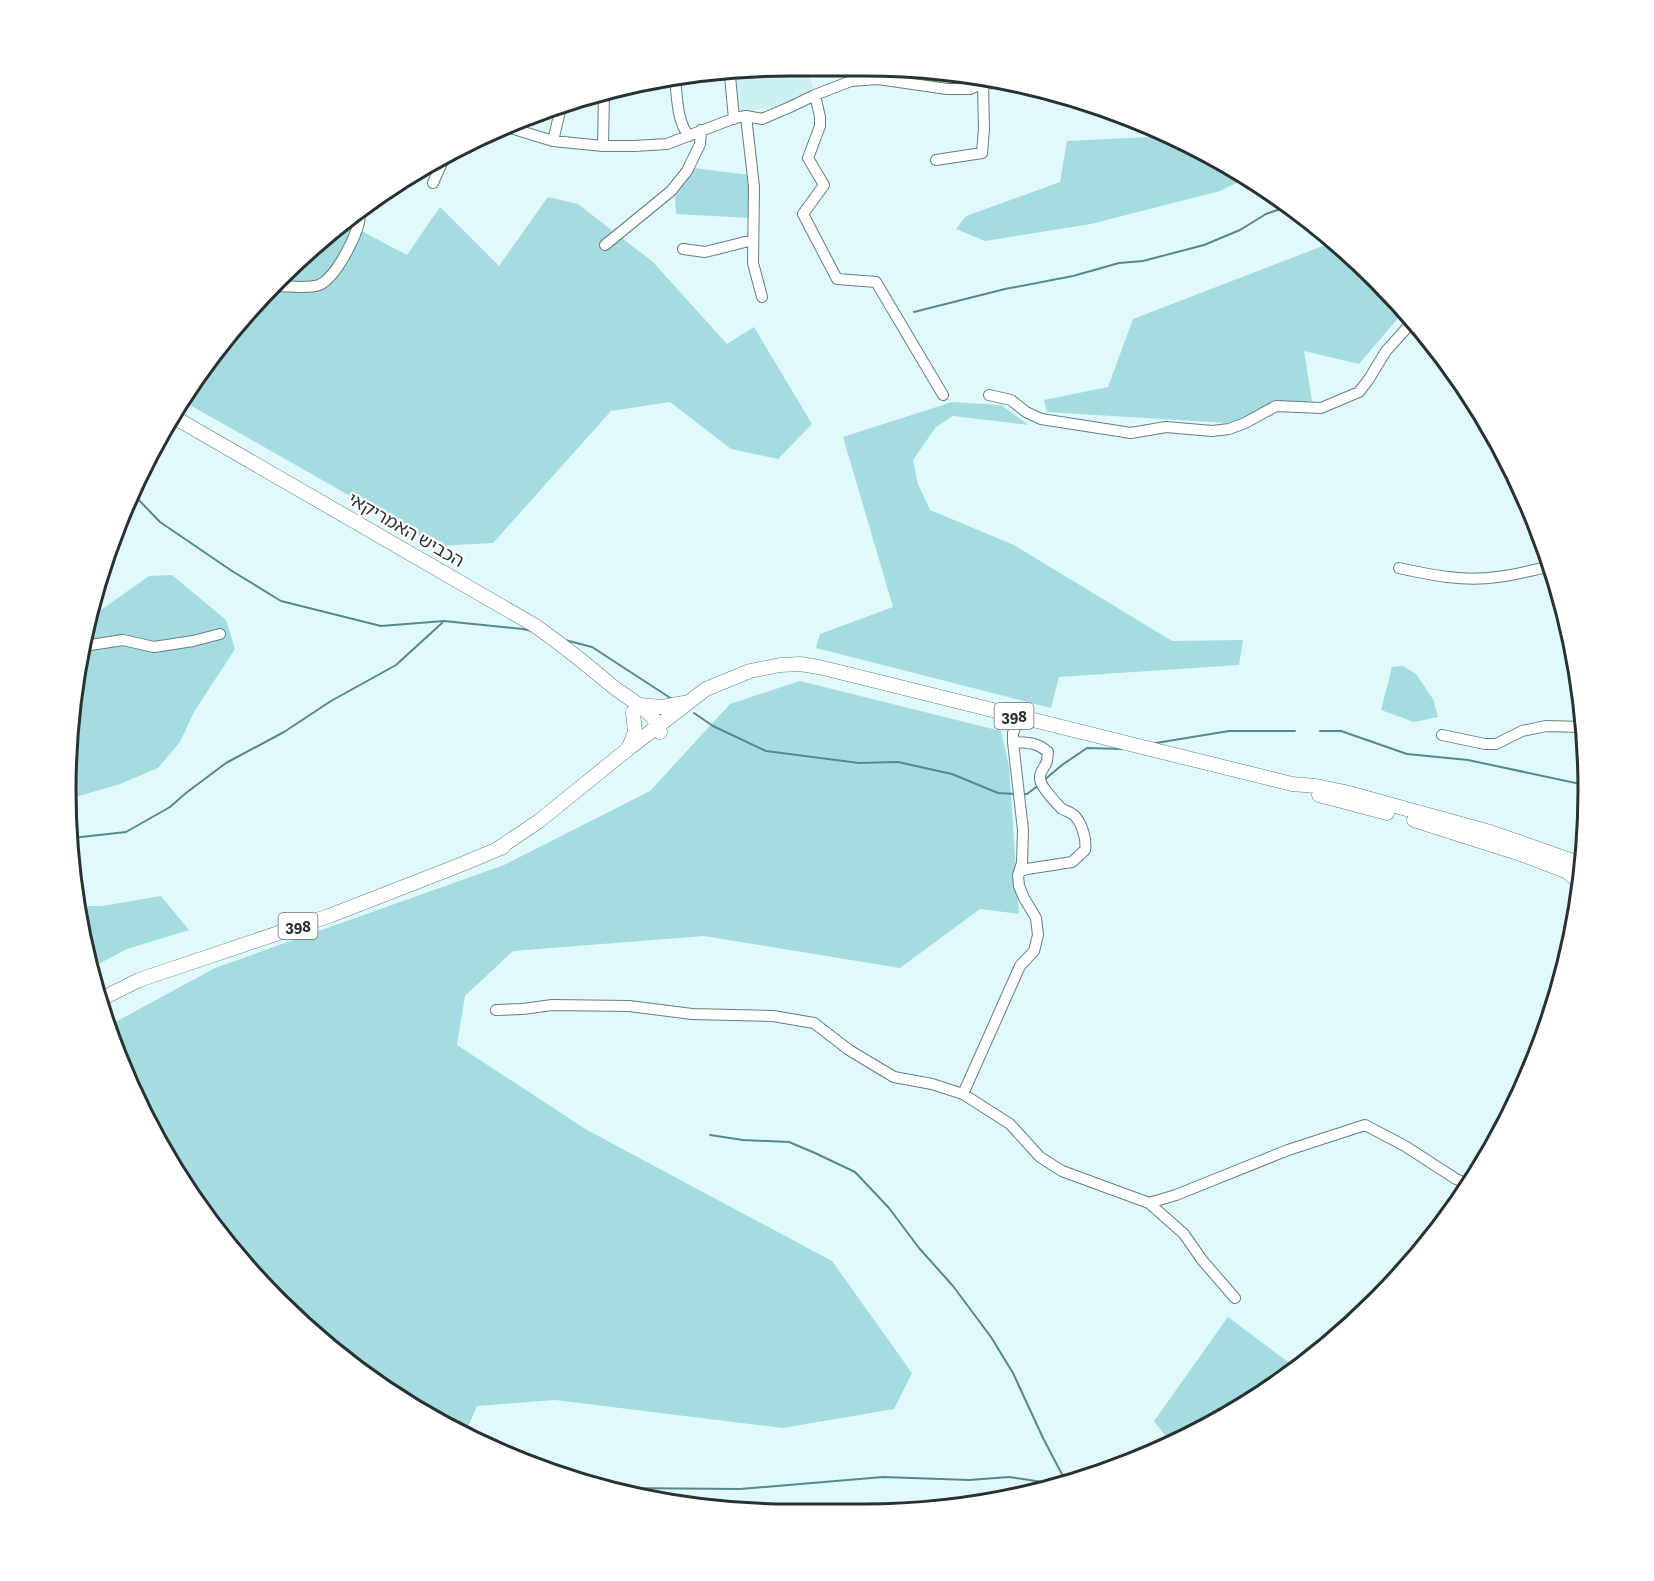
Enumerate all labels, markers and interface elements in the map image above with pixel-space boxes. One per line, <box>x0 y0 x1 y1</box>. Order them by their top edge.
street label: הכביש האמריקאי <box>344 488 468 572</box>
road number: 398 <box>994 703 1034 729</box>
road number: 398 <box>278 913 318 939</box>

